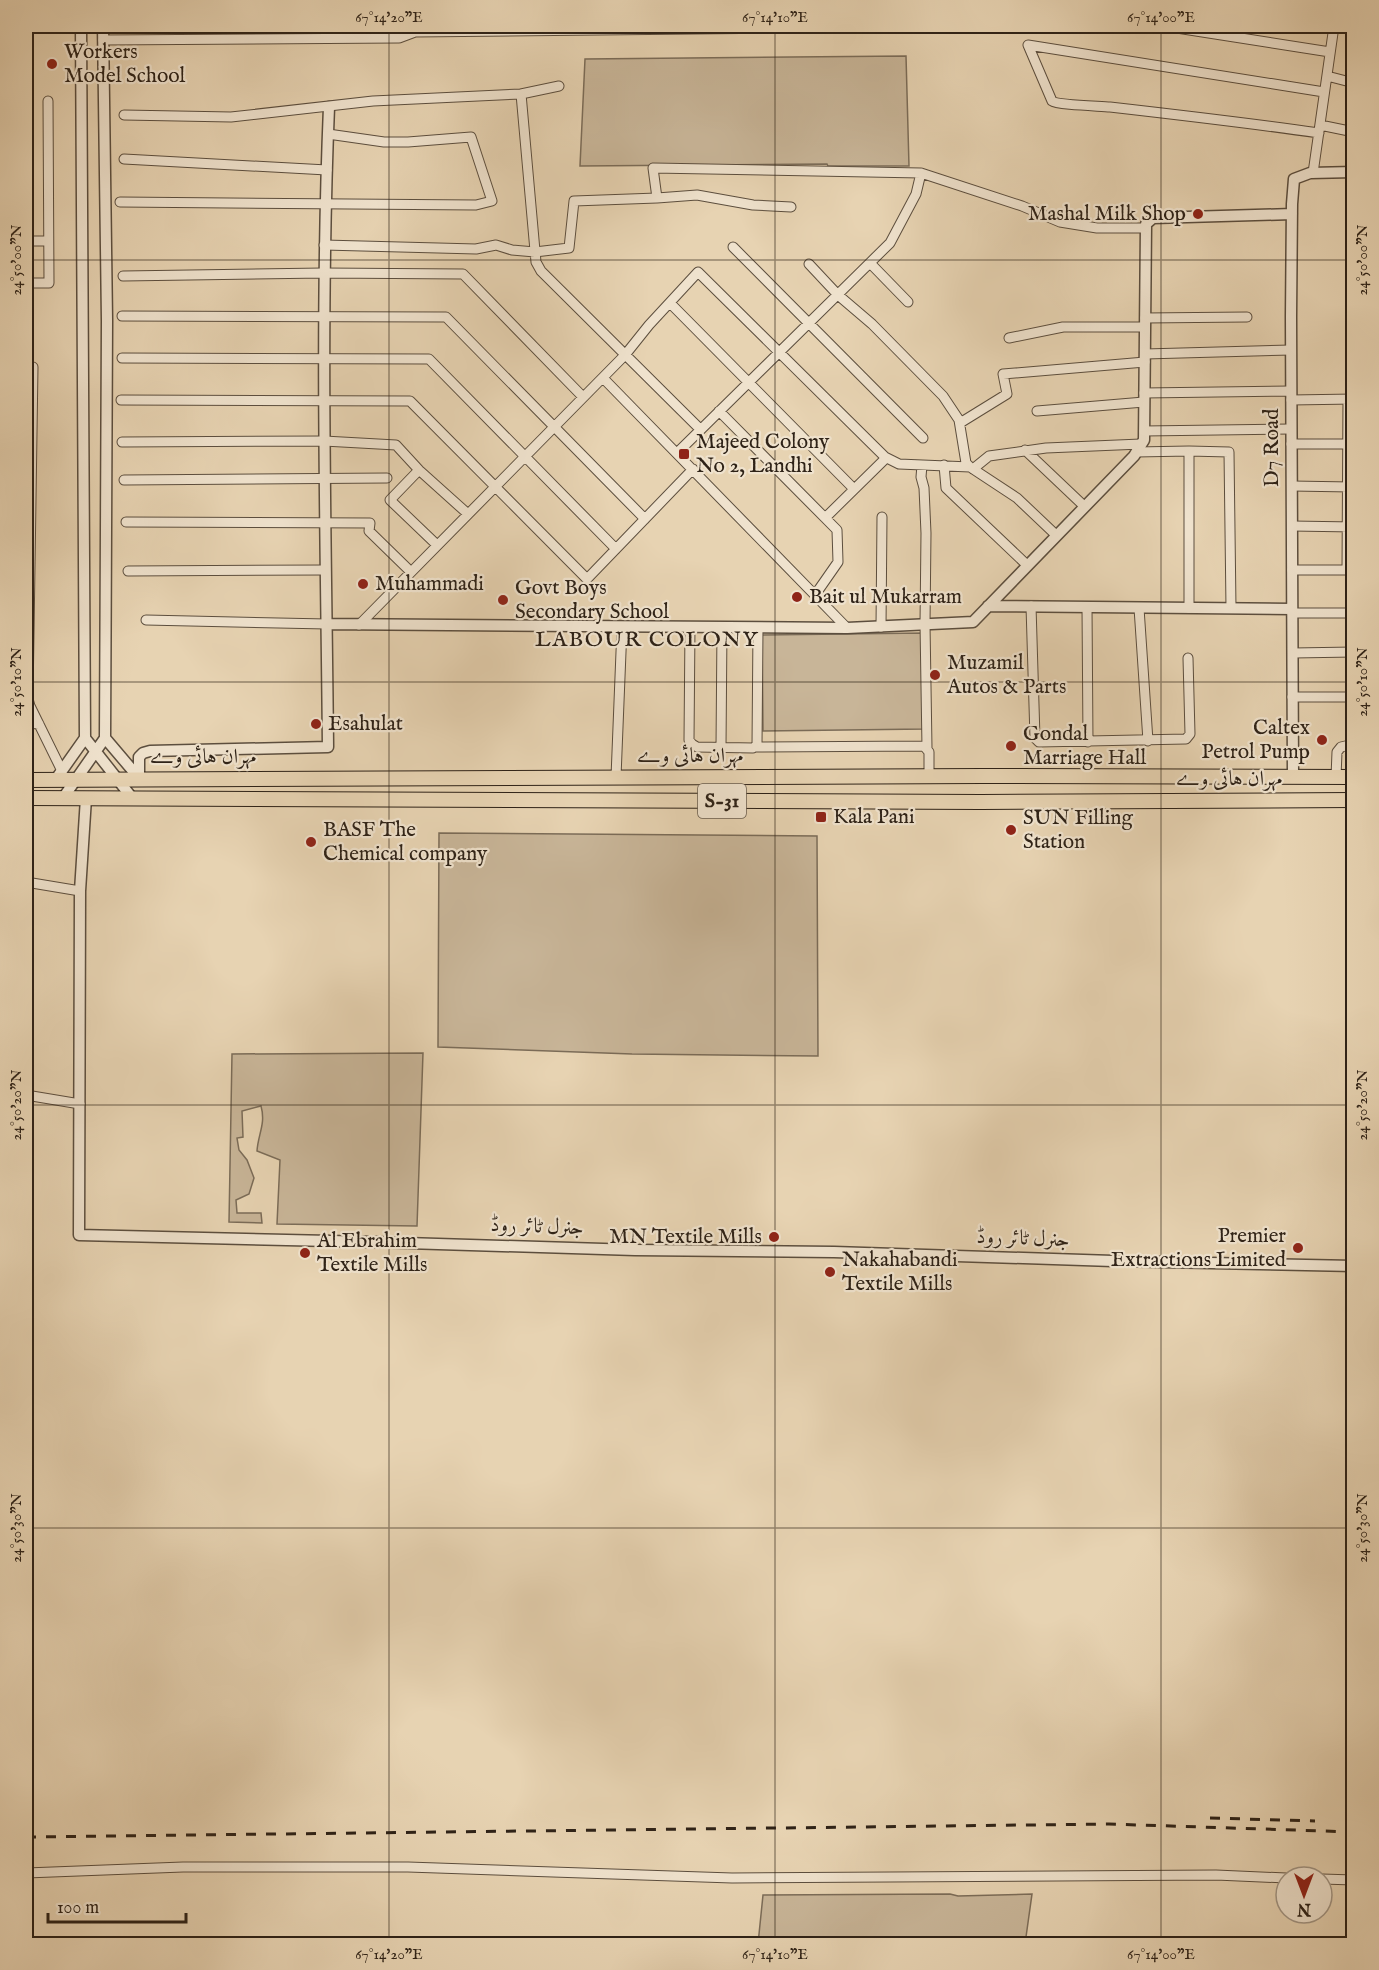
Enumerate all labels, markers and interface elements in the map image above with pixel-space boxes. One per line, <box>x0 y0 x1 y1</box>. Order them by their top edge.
text: 67°14'20"E <box>355 8 423 27</box>
text: 67°14'10"E <box>742 8 808 27</box>
text: 67°14'00"E <box>1127 8 1195 27</box>
place label: Workers Model School <box>64 39 185 90</box>
marker: Workers Model School <box>45 57 59 71</box>
place label: Mashal Milk Shop <box>1028 201 1186 228</box>
marker: Mashal Milk Shop <box>1191 207 1205 221</box>
text: 24°50'00"N <box>7 224 26 296</box>
text: 24°50'00"N <box>1353 224 1372 296</box>
street label: D7 Road <box>1259 408 1286 487</box>
place label: Majeed Colony No 2, Landhi <box>696 429 830 480</box>
marker: Majeed Colony No 2, Landhi <box>677 447 691 461</box>
place label: Muhammadi <box>375 571 484 598</box>
place label: Govt Boys Secondary School <box>515 575 669 626</box>
marker: Muhammadi <box>356 577 370 591</box>
place label: Bait ul Mukarram <box>809 584 962 611</box>
marker: Bait ul Mukarram <box>790 590 804 604</box>
marker: Govt Boys Secondary School <box>496 593 510 607</box>
district label: LABOUR COLONY <box>535 626 759 654</box>
text: 24°50'10"N <box>7 647 26 717</box>
text: 24°50'10"N <box>1353 647 1372 717</box>
place label: Muzamil Autos & Parts <box>946 650 1066 701</box>
marker: Muzamil Autos & Parts <box>928 668 942 682</box>
place label: Esahulat <box>328 711 403 738</box>
place label: Caltex Petrol Pump <box>1201 715 1310 766</box>
marker: Esahulat <box>309 717 323 731</box>
place label: Gondal Marriage Hall <box>1023 721 1146 772</box>
marker: Caltex Petrol Pump <box>1315 733 1329 747</box>
marker: Gondal Marriage Hall <box>1004 739 1018 753</box>
street label: مہران ہائی وے <box>637 743 743 770</box>
street label: مہران ہائی وے <box>150 744 256 771</box>
street label: مہران ہائی وے <box>1176 766 1282 793</box>
road number: S-31 <box>698 784 746 818</box>
place label: Kala Pani <box>833 804 915 831</box>
place label: SUN Filling Station <box>1023 805 1134 856</box>
marker: Kala Pani <box>814 810 828 824</box>
place label: BASF The Chemical company <box>323 817 488 868</box>
marker: SUN Filling Station <box>1004 823 1018 837</box>
marker: BASF The Chemical company <box>304 835 318 849</box>
text: 24°50'20"N <box>7 1070 26 1140</box>
text: 24°50'20"N <box>1353 1070 1372 1140</box>
street label: جنرل ٹائر روڈ <box>490 1212 584 1242</box>
place label: Premier Extractions Limited <box>1111 1223 1287 1274</box>
place label: MN Textile Mills <box>609 1224 762 1251</box>
street label: جنرل ٹائر روڈ <box>976 1224 1070 1254</box>
place label: Al Ebrahim Textile Mills <box>316 1228 427 1279</box>
marker: MN Textile Mills <box>767 1230 781 1244</box>
marker: Premier Extractions Limited <box>1291 1241 1305 1255</box>
marker: Al Ebrahim Textile Mills <box>298 1246 312 1260</box>
place label: Nakahabandi Textile Mills <box>842 1247 958 1298</box>
marker: Nakahabandi Textile Mills <box>823 1265 837 1279</box>
text: 24°50'30"N <box>7 1493 26 1563</box>
text: 24°50'30"N <box>1353 1493 1372 1563</box>
north arrow <box>1274 1865 1334 1925</box>
scale bar <box>48 1886 186 1924</box>
text: 100 m <box>57 1897 99 1920</box>
text: N <box>1297 1898 1312 1918</box>
text: 67°14'20"E <box>355 1945 423 1964</box>
text: 67°14'10"E <box>742 1945 808 1964</box>
text: 67°14'00"E <box>1127 1945 1195 1964</box>

